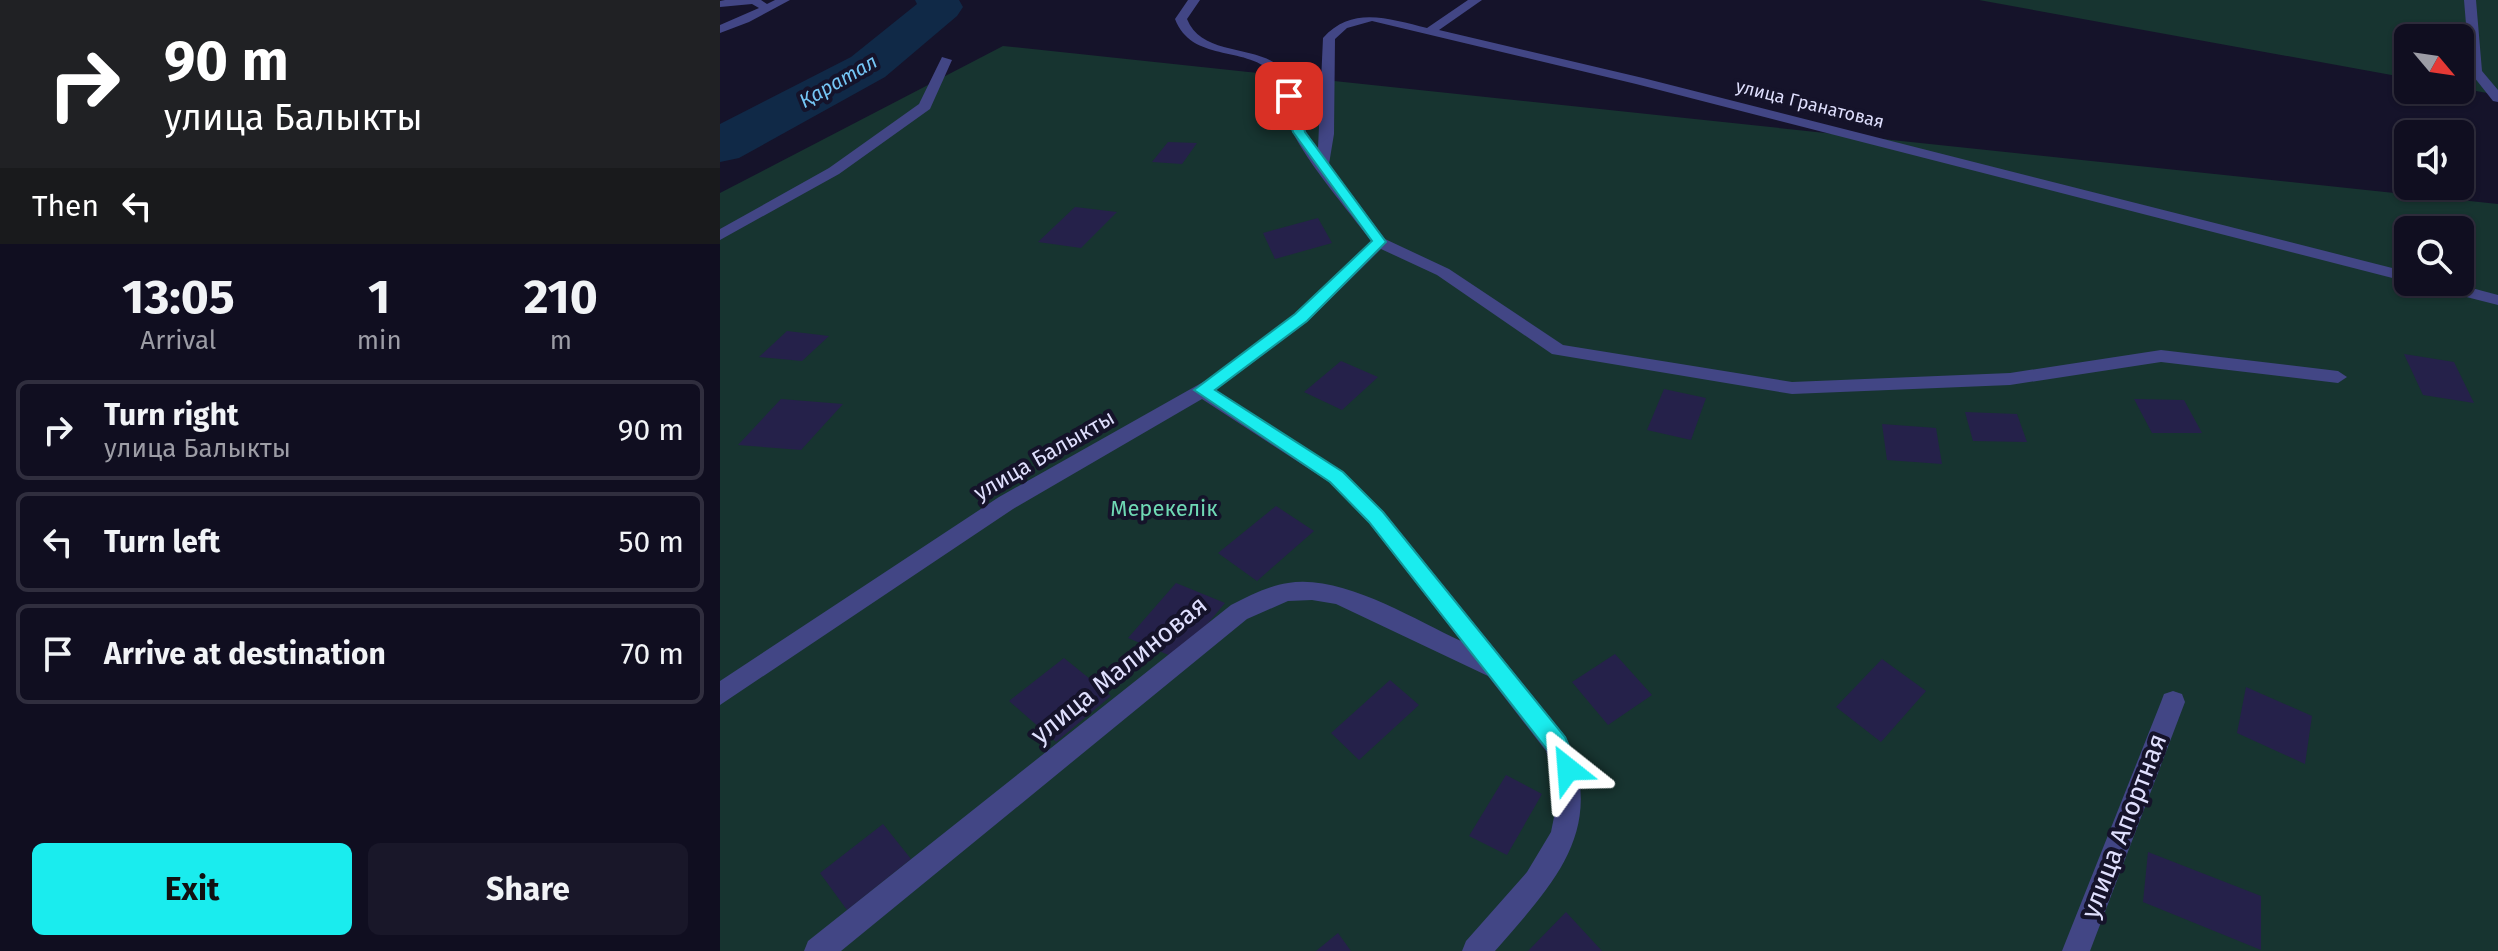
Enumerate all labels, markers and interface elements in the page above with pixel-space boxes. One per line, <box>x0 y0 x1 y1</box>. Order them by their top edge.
north arrow <box>2394 24 2474 104</box>
map controls <box>2394 24 2474 296</box>
text: 90 m <box>164 28 289 95</box>
icon: right <box>32 32 136 136</box>
water label: Қаратал <box>795 49 881 113</box>
pin <box>1255 62 1323 130</box>
icon: arrive <box>1267 74 1311 118</box>
street label: улица Гранатовая <box>1733 75 1887 133</box>
text: улица Балыкты <box>164 96 423 140</box>
button: sound <box>2394 120 2474 200</box>
icon: left <box>115 184 159 228</box>
text: Then <box>32 188 99 224</box>
button: search <box>2394 216 2474 296</box>
text: 13:05 <box>122 268 235 326</box>
text: 1 <box>368 268 390 326</box>
text: 210 <box>524 268 598 326</box>
text: Arrival <box>140 325 216 356</box>
text: min <box>357 325 402 356</box>
text: m <box>550 325 572 356</box>
text: Turn right <box>104 397 239 433</box>
street label: улица Балыкты <box>969 404 1119 506</box>
icon: right <box>36 408 80 452</box>
text: 90 m <box>618 412 684 448</box>
text: улица Балыкты <box>104 433 291 464</box>
park label: Мерекелік <box>1110 495 1218 522</box>
icon: left <box>36 520 80 564</box>
text: Turn left <box>104 524 220 560</box>
text: 50 m <box>619 524 684 560</box>
street label: улица Малиновая <box>1025 589 1213 751</box>
icon: arrive <box>36 632 80 676</box>
text: Arrive at destination <box>104 636 386 672</box>
text: 70 m <box>621 636 684 672</box>
position arrow <box>1526 727 1610 811</box>
street label: улица Апортная <box>2075 729 2173 923</box>
button: Exit <box>32 843 352 935</box>
button: Share <box>368 843 688 935</box>

